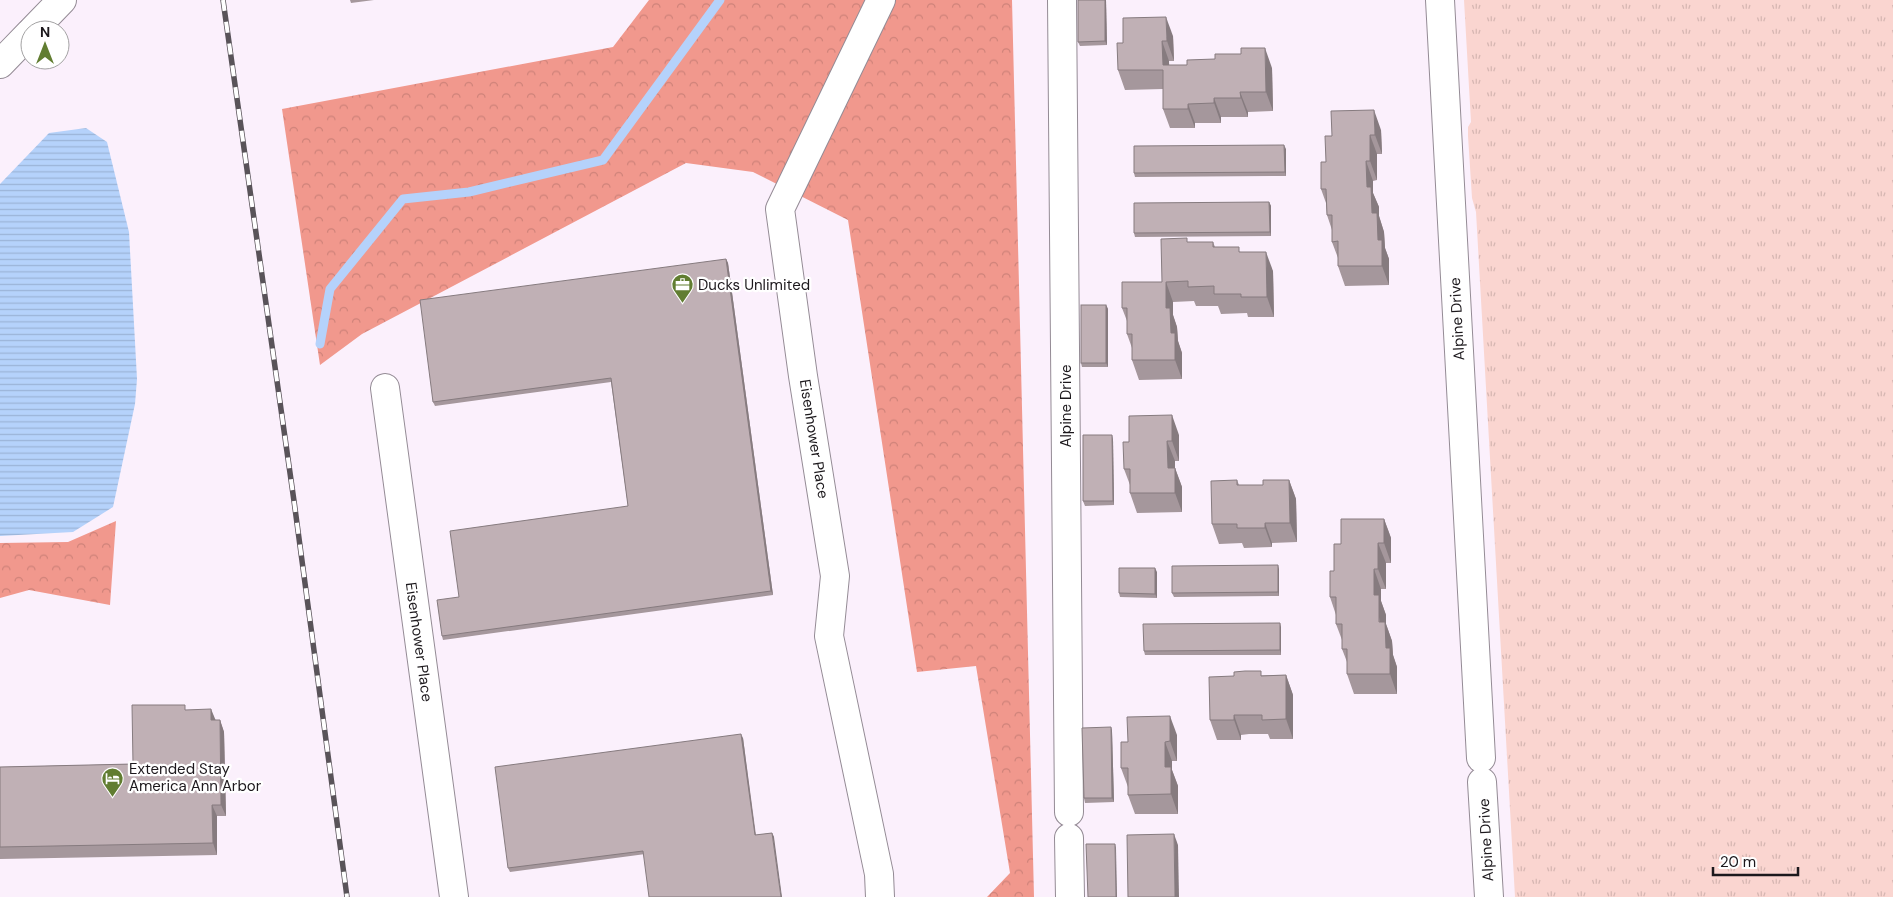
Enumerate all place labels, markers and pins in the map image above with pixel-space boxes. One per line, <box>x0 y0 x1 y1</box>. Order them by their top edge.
office icon: Ducks Unlimited <box>670 273 694 304</box>
place label: Ducks Unlimited <box>698 275 810 295</box>
place label: Extended Stay America Ann Arbor <box>129 759 262 796</box>
hotel icon: Extended Stay America Ann Arbor <box>101 766 125 797</box>

